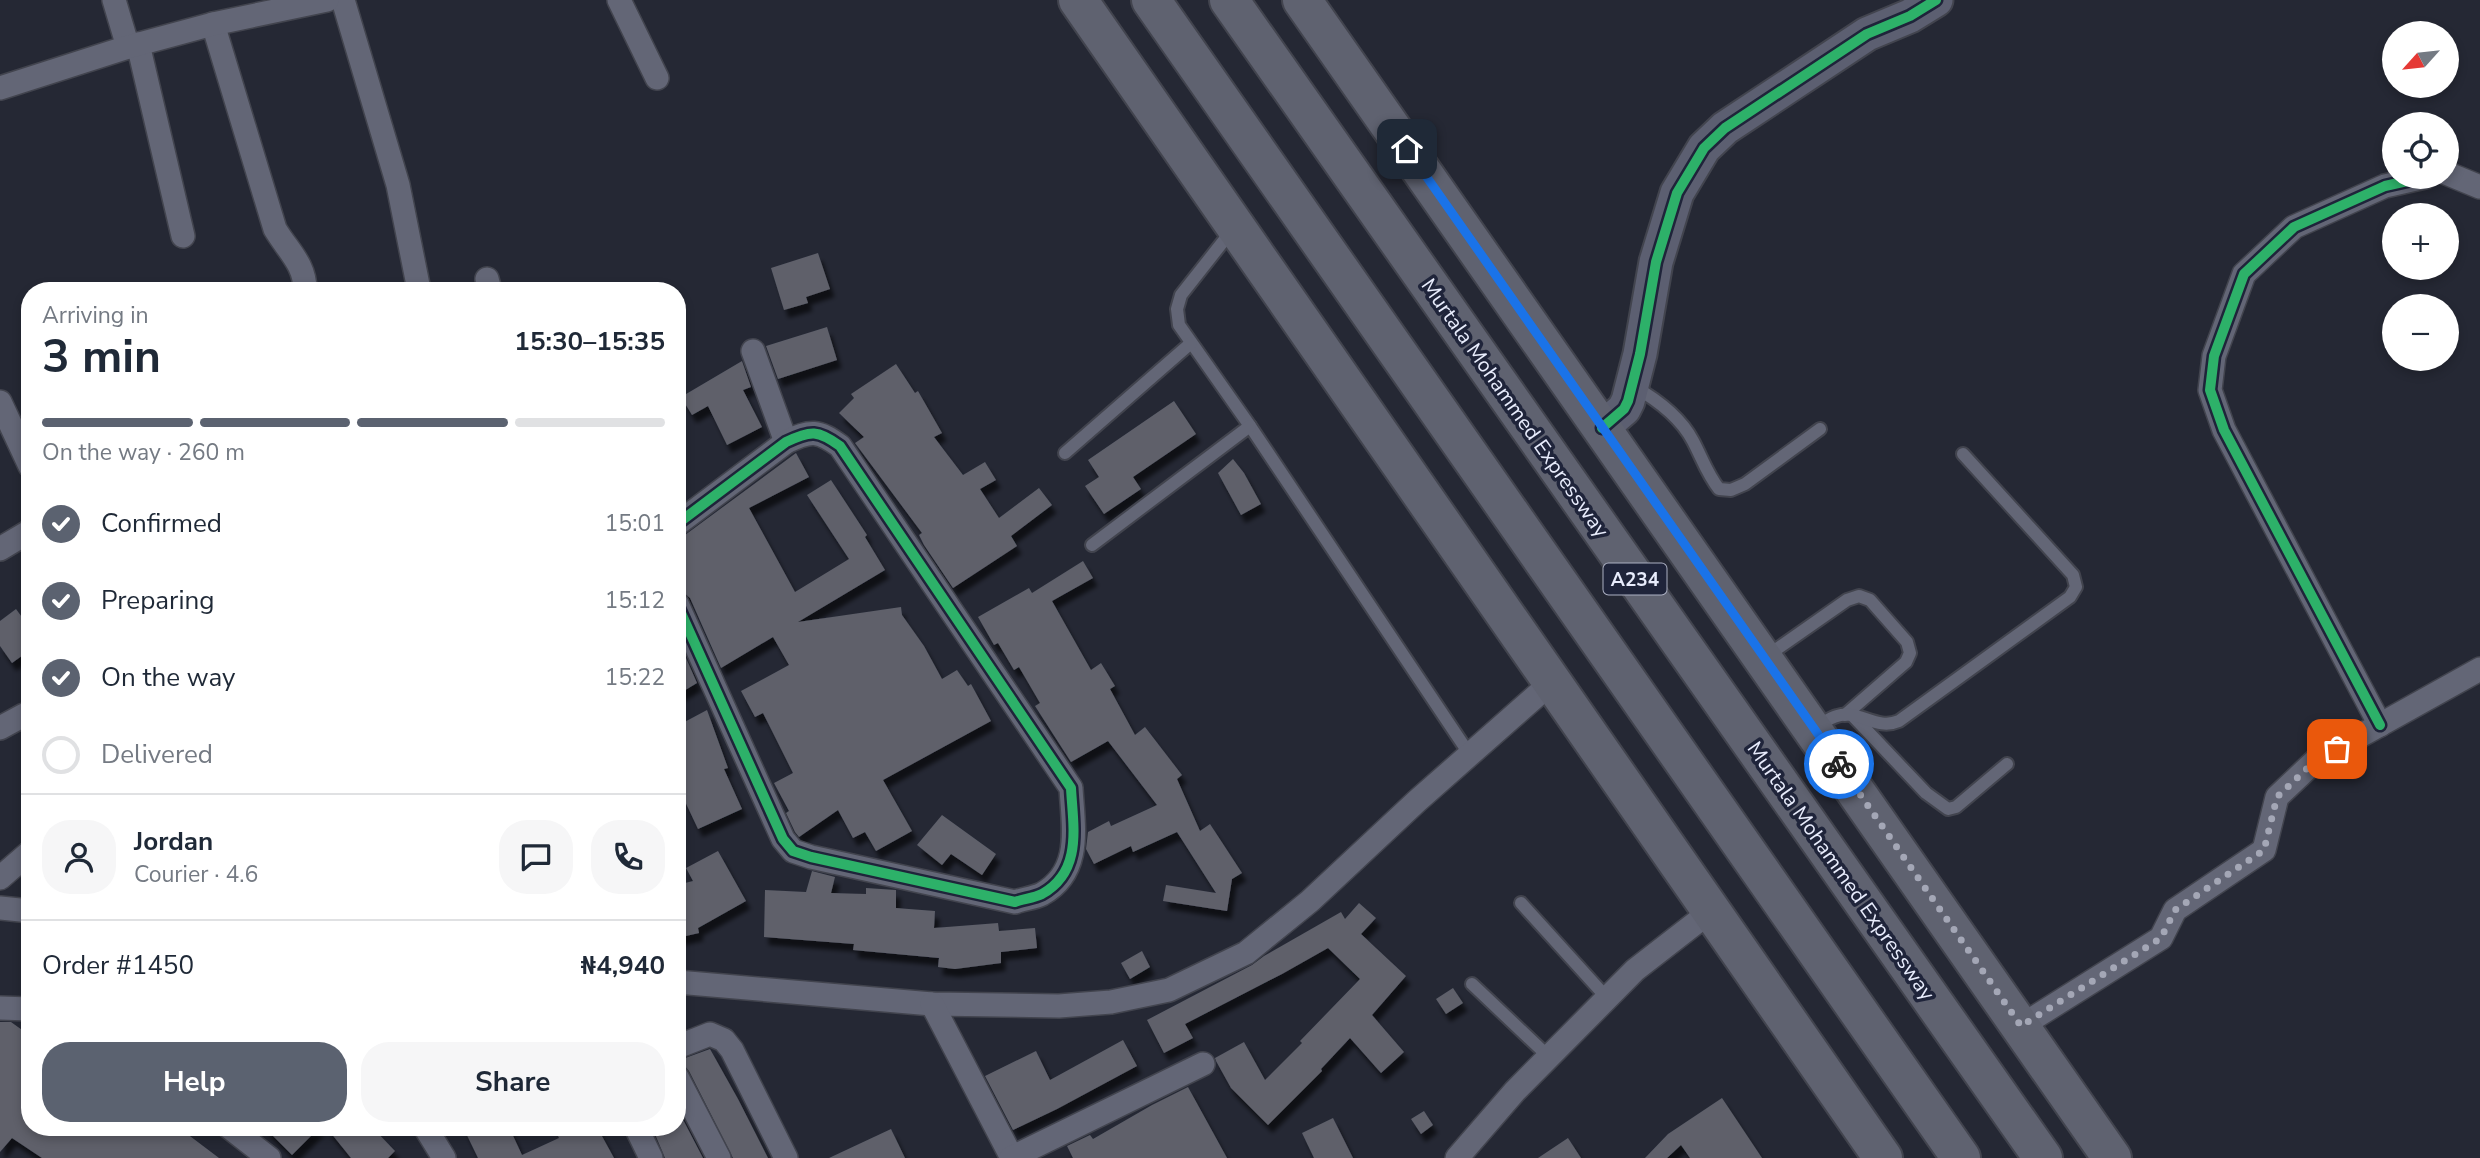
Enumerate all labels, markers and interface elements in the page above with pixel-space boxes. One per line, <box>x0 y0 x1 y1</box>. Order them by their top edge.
north arrow <box>2382 21 2459 98</box>
map controls <box>2382 21 2459 371</box>
button: locate <box>2382 112 2459 189</box>
pin <box>1377 119 1437 179</box>
icon: home <box>1388 130 1426 168</box>
button: + <box>2382 203 2459 280</box>
street label: Murtala Mohammed Expressway <box>1415 273 1615 543</box>
button: − <box>2382 294 2459 371</box>
text: Arriving in <box>42 300 149 331</box>
text: 15:30–15:35 <box>514 324 665 359</box>
text: 3 min <box>42 325 161 388</box>
text: On the way · 260 m <box>42 437 245 468</box>
icon: check <box>42 505 80 543</box>
text: Confirmed <box>101 506 222 541</box>
text: 15:01 <box>605 508 665 539</box>
road number: A234 <box>1604 564 1666 594</box>
icon: check <box>42 582 80 620</box>
text: Preparing <box>101 583 214 618</box>
text: 15:12 <box>605 585 665 616</box>
icon: check <box>42 659 80 697</box>
text: On the way <box>101 660 235 695</box>
text: 15:22 <box>605 662 665 693</box>
pin <box>2307 719 2367 779</box>
courier <box>1804 729 1874 799</box>
icon: bag <box>2318 730 2356 768</box>
street label: Murtala Mohammed Expressway <box>1741 736 1941 1006</box>
text: Delivered <box>101 737 213 772</box>
icon: bike <box>1820 745 1858 783</box>
button: person <box>42 820 116 894</box>
button: chat <box>499 820 573 894</box>
button: phone <box>591 820 665 894</box>
text: Jordan <box>134 824 213 859</box>
text: Courier · 4.6 <box>134 859 258 890</box>
text: Order #1450 <box>42 948 194 983</box>
text: ₦4,940 <box>581 948 665 983</box>
button: Help <box>42 1042 347 1122</box>
button: Share <box>361 1042 665 1122</box>

